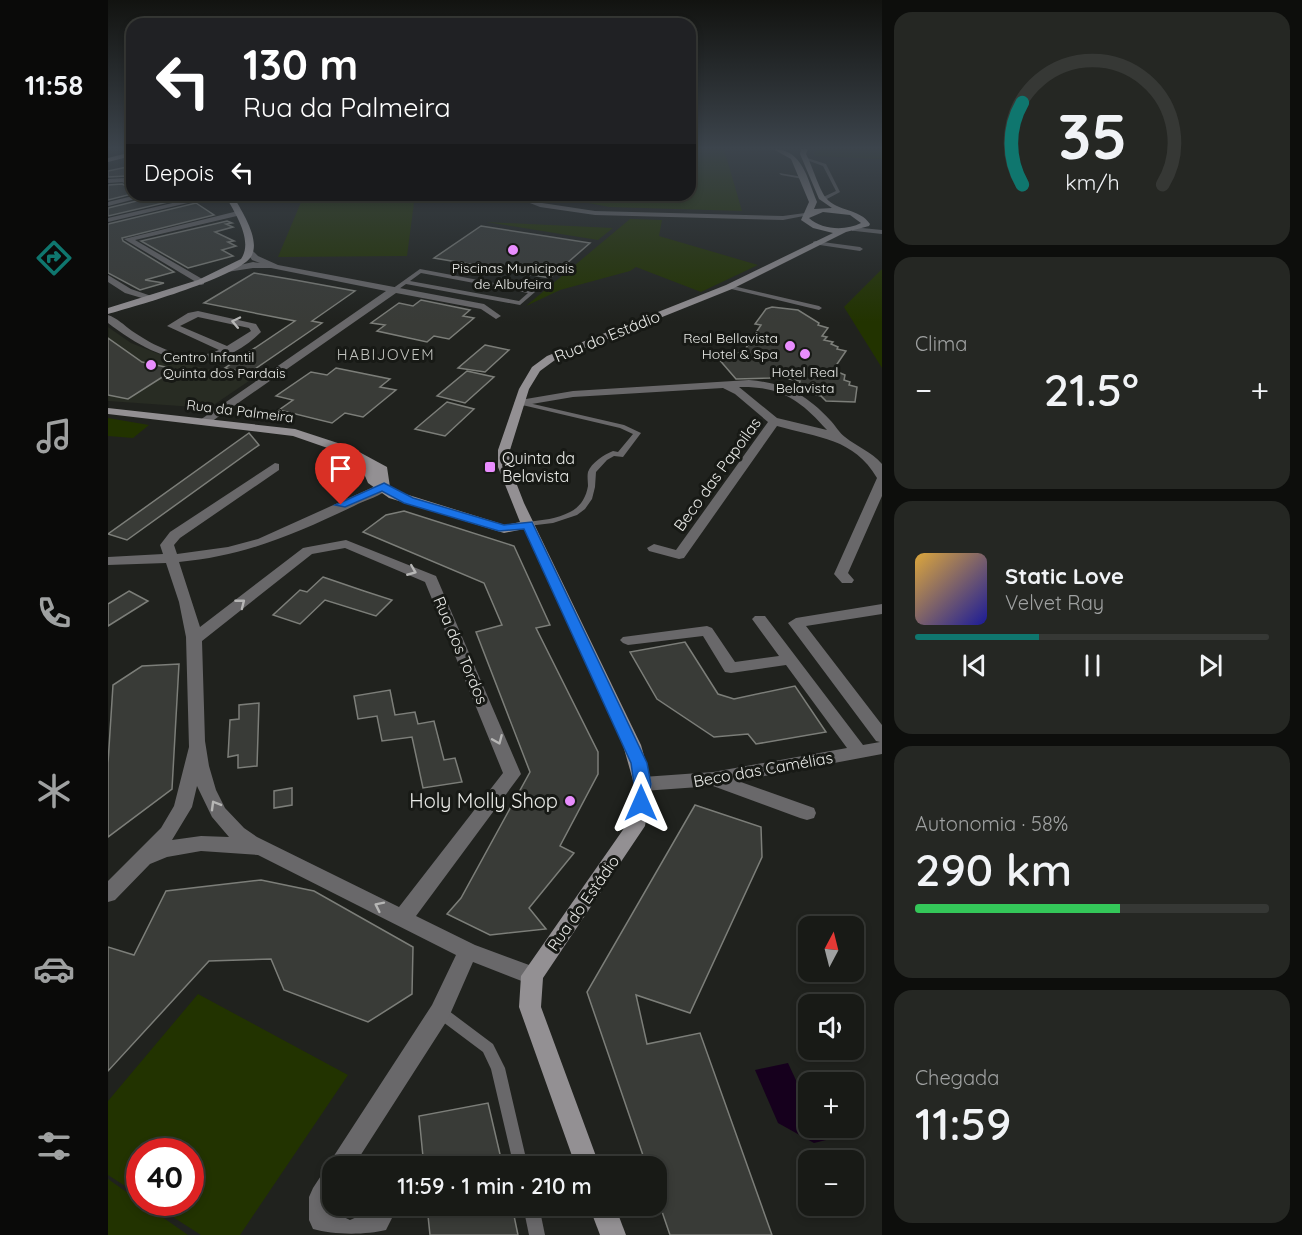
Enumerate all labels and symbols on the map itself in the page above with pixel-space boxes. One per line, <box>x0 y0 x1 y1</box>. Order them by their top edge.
marker: Piscinas Municipais de Albufeira <box>506 243 520 257</box>
place label: Piscinas Municipais de Albufeira <box>452 259 574 293</box>
street label: Rua do Estádio <box>551 306 663 366</box>
one-way arrow <box>231 317 241 330</box>
place label: Real Bellavista Hotel & Spa <box>683 329 778 363</box>
marker: Real Bellavista Hotel & Spa <box>783 339 797 353</box>
district label: HABIJOVEM <box>337 345 435 364</box>
marker: Hotel Real Belavista <box>798 347 812 361</box>
place label: Centro Infantil Quinta dos Pardais <box>163 348 286 382</box>
marker: Centro Infantil Quinta dos Pardais <box>144 358 158 372</box>
place label: Hotel Real Belavista <box>771 363 839 397</box>
street label: Rua da Palmeira <box>185 396 295 426</box>
street label: Beco das Papoilas <box>669 413 765 535</box>
pin <box>315 443 366 505</box>
place label: Quinta da Belavista <box>502 448 575 486</box>
marker: Quinta da Belavista <box>483 460 497 474</box>
one-way arrow <box>406 564 417 576</box>
street label: Rua dos Tordos <box>429 593 493 707</box>
one-way arrow <box>234 599 245 610</box>
one-way arrow <box>491 733 503 744</box>
street label: Beco das Camélias <box>692 747 834 791</box>
position arrow <box>609 771 673 835</box>
place label: Holy Molly Shop <box>409 788 558 813</box>
marker: Holy Molly Shop <box>563 794 577 808</box>
one-way arrow <box>211 801 223 811</box>
street label: Rua do Estádio <box>543 851 623 955</box>
one-way arrow <box>374 901 385 913</box>
north arrow <box>798 916 864 982</box>
speed limit sign: 40 <box>126 1138 204 1216</box>

